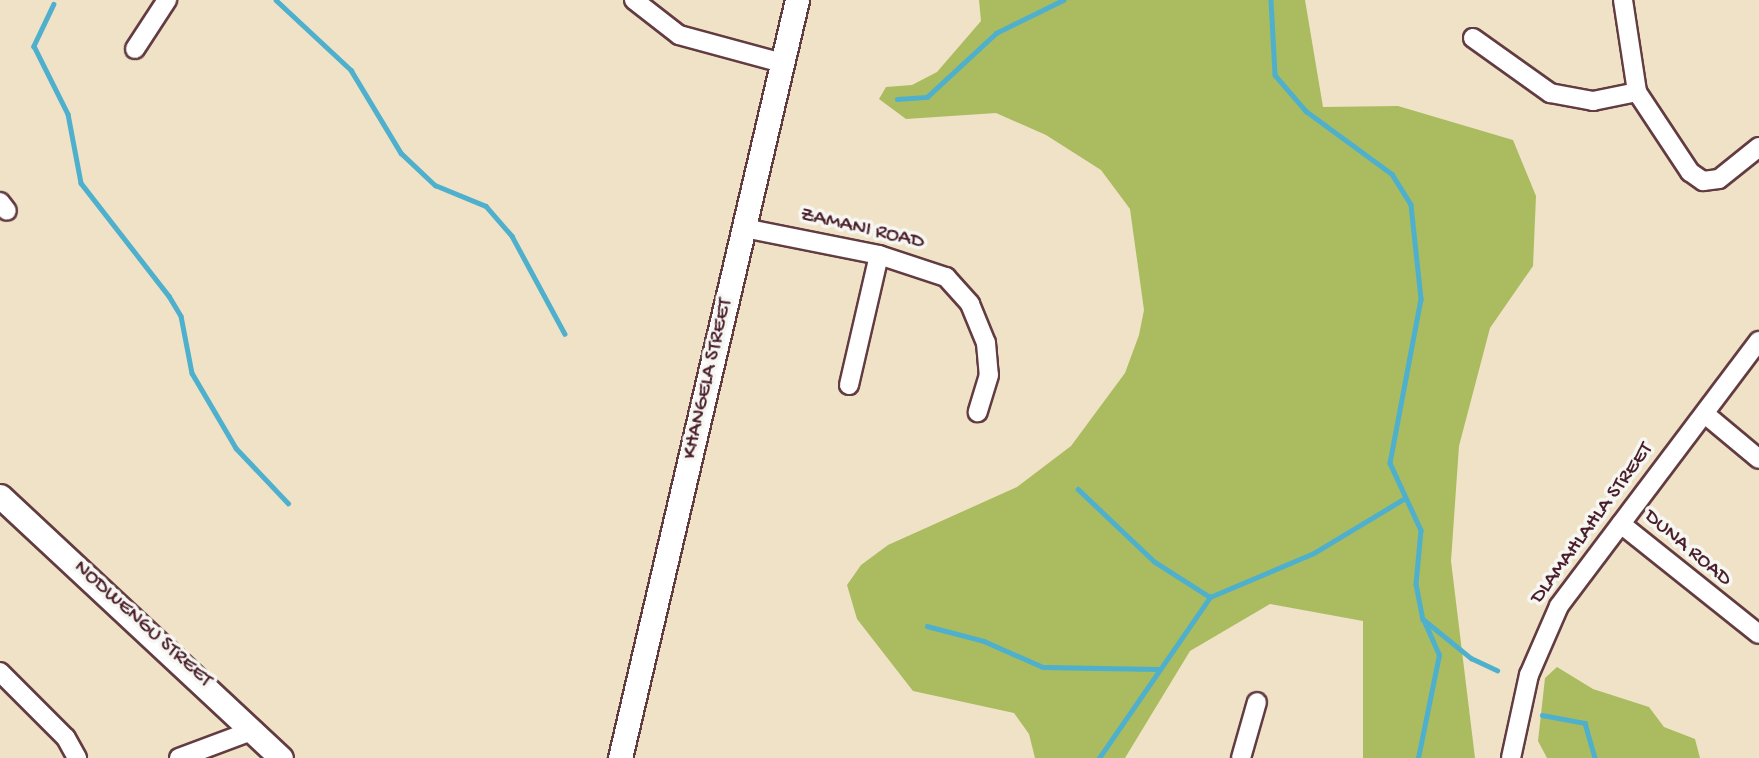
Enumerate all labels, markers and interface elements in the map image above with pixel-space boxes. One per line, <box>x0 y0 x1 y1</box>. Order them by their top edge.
street label: ZAMANI ROAD <box>798 204 926 256</box>
street label: KHANGELA STREET <box>678 296 740 462</box>
street label: DLAMAHLAHLA STREET <box>1526 439 1660 609</box>
street label: DUNA ROAD <box>1638 505 1736 593</box>
street label: NODWENGU STREET <box>67 556 217 694</box>

